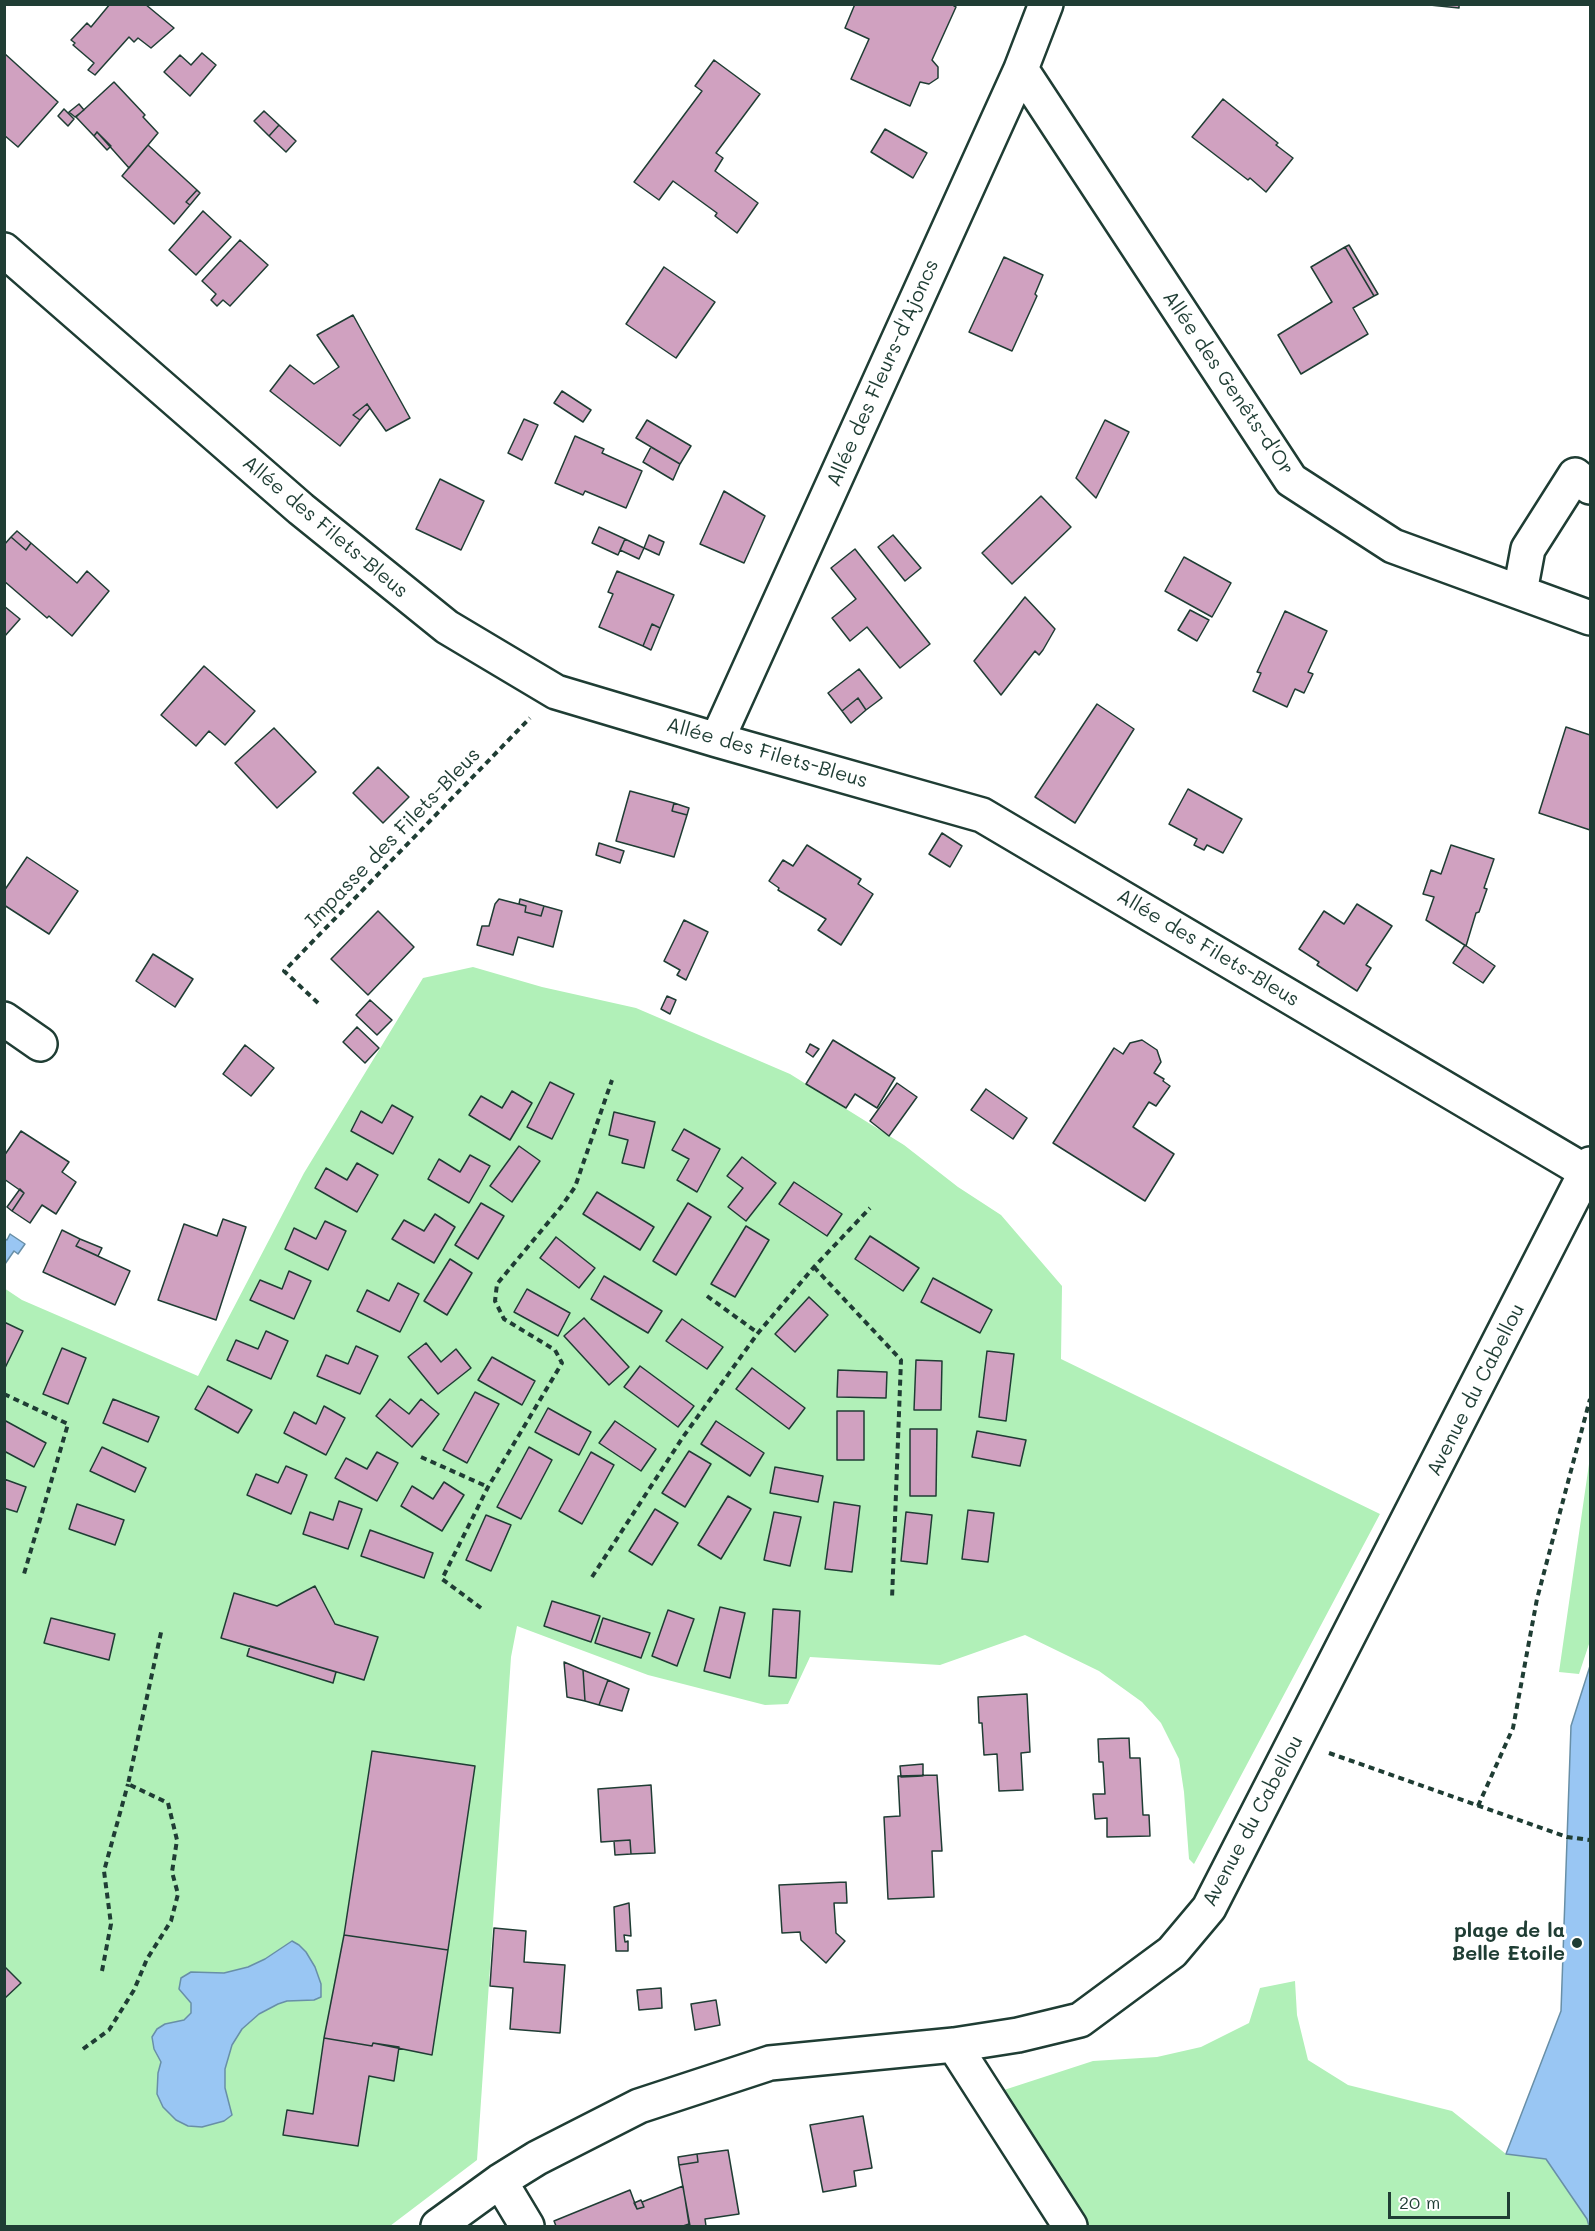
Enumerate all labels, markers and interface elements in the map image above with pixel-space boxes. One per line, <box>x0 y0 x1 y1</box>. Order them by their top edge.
street label: Allée des Fleurs-d'Ajoncs <box>822 256 944 490</box>
street label: Allée des Genêts-d'Or <box>1157 286 1299 480</box>
street label: Allée des Filets-Bleus <box>237 451 413 603</box>
street label: Allée des Filets-Bleus <box>664 713 870 793</box>
street label: Impasse des Filets-Bleus <box>301 743 485 933</box>
street label: Allée des Filets-Bleus <box>1113 884 1303 1012</box>
street label: Avenue du Cabellou <box>1422 1300 1530 1480</box>
street label: Avenue du Cabellou <box>1198 1731 1308 1911</box>
place label: plage de la Belle Etoile <box>1452 1919 1565 1966</box>
marker: plage de la Belle Etoile <box>1570 1936 1584 1950</box>
scale bar <box>1391 2180 1512 2218</box>
text: 20 m <box>1399 2190 1440 2214</box>

